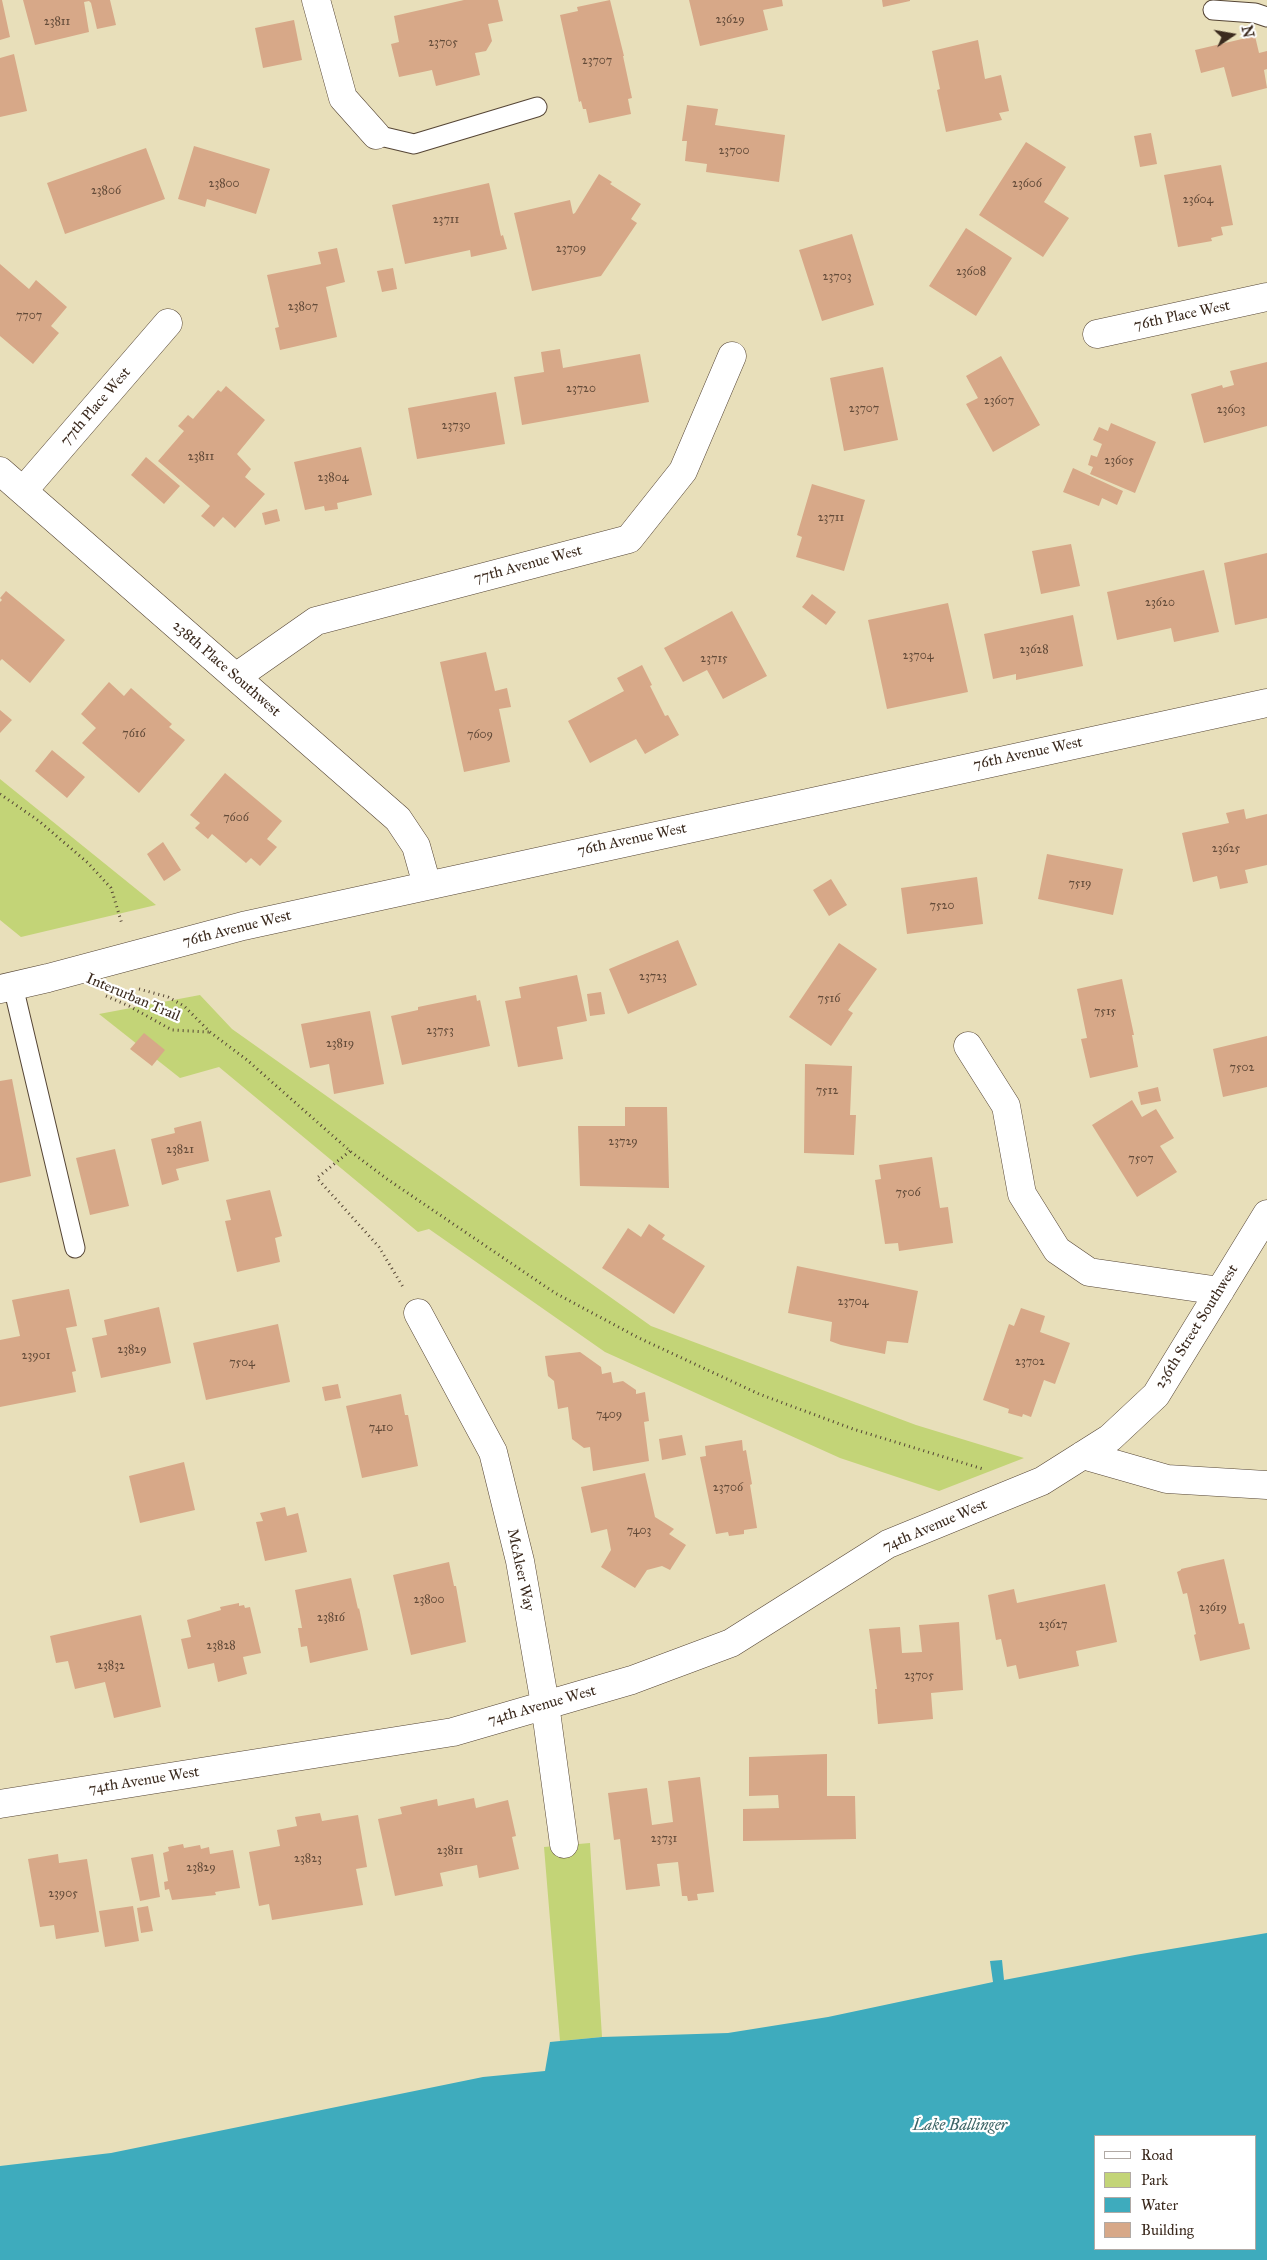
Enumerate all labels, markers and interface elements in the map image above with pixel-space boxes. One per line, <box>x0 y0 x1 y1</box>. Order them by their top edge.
north arrow <box>1207 10 1257 60</box>
house number: 23629 <box>715 13 745 27</box>
house number: 23811 <box>44 15 70 29</box>
text: N <box>1238 24 1257 39</box>
house number: 23705 <box>428 36 458 50</box>
house number: 23707 <box>582 54 612 68</box>
house number: 23700 <box>718 144 750 158</box>
house number: 23800 <box>208 177 240 191</box>
house number: 23606 <box>1012 177 1042 191</box>
house number: 23806 <box>91 184 121 198</box>
house number: 23604 <box>1183 193 1213 207</box>
house number: 23711 <box>433 213 459 227</box>
house number: 23709 <box>556 242 586 256</box>
house number: 23608 <box>956 265 986 279</box>
house number: 23703 <box>823 270 851 284</box>
street label: 76th Place West <box>1132 297 1232 335</box>
house number: 23807 <box>288 300 318 314</box>
house number: 7707 <box>16 309 42 323</box>
street label: 77th Place West <box>57 364 135 450</box>
house number: 23720 <box>566 382 596 396</box>
house number: 23607 <box>984 394 1014 408</box>
house number: 23707 <box>849 402 879 416</box>
house number: 23603 <box>1217 403 1245 417</box>
house number: 23730 <box>442 419 470 433</box>
house number: 23811 <box>188 450 214 464</box>
house number: 23605 <box>1104 454 1134 468</box>
house number: 23804 <box>318 471 348 485</box>
house number: 23711 <box>818 511 844 525</box>
street label: 77th Avenue West <box>472 542 584 588</box>
house number: 23620 <box>1145 596 1175 610</box>
street label: 238th Place Southwest <box>168 617 284 721</box>
house number: 23628 <box>1019 643 1049 657</box>
house number: 23704 <box>903 649 933 663</box>
house number: 23715 <box>700 652 728 666</box>
house number: 7616 <box>122 727 146 741</box>
house number: 7609 <box>467 728 493 742</box>
street label: 76th Avenue West <box>972 734 1084 774</box>
house number: 7606 <box>223 811 249 825</box>
street label: 76th Avenue West <box>576 820 688 860</box>
house number: 23625 <box>1212 842 1240 856</box>
house number: 7519 <box>1068 877 1092 891</box>
house number: 7520 <box>930 899 954 913</box>
street label: 76th Avenue West <box>181 907 293 951</box>
street label: Interurban Trail <box>83 970 183 1026</box>
house number: 23723 <box>639 970 667 984</box>
house number: 7516 <box>818 992 840 1006</box>
house number: 7515 <box>1094 1005 1116 1019</box>
house number: 23753 <box>426 1024 454 1038</box>
house number: 23819 <box>326 1037 354 1051</box>
house number: 7502 <box>1230 1061 1254 1075</box>
house number: 7512 <box>816 1084 838 1098</box>
house number: 23729 <box>608 1135 638 1149</box>
house number: 23821 <box>166 1143 194 1157</box>
house number: 7507 <box>1128 1152 1154 1166</box>
house number: 7506 <box>895 1186 921 1200</box>
street label: 236th Street Southwest <box>1151 1262 1243 1392</box>
house number: 23704 <box>838 1295 868 1309</box>
house number: 23829 <box>117 1343 147 1357</box>
house number: 23901 <box>22 1349 50 1363</box>
house number: 23702 <box>1015 1355 1045 1369</box>
house number: 7504 <box>229 1356 255 1370</box>
house number: 7409 <box>596 1408 622 1422</box>
house number: 7410 <box>369 1421 393 1435</box>
house number: 23706 <box>713 1481 743 1495</box>
street label: 74th Avenue West <box>880 1496 990 1556</box>
house number: 7403 <box>627 1524 651 1538</box>
street label: McAleer Way <box>502 1527 538 1613</box>
house number: 23800 <box>413 1593 445 1607</box>
house number: 23619 <box>1199 1601 1227 1615</box>
house number: 23816 <box>317 1611 345 1625</box>
house number: 23627 <box>1039 1618 1067 1632</box>
house number: 23828 <box>206 1639 236 1653</box>
house number: 23832 <box>97 1659 125 1673</box>
house number: 23705 <box>904 1669 934 1683</box>
street label: 74th Avenue West <box>486 1682 598 1730</box>
street label: 74th Avenue West <box>87 1763 201 1799</box>
house number: 23731 <box>651 1832 677 1846</box>
house number: 23811 <box>437 1844 463 1858</box>
house number: 23823 <box>294 1852 322 1866</box>
house number: 23829 <box>186 1861 216 1875</box>
house number: 23905 <box>48 1887 78 1901</box>
water label: Lake Ballinger <box>913 2116 1007 2136</box>
legend <box>1094 2135 1257 2250</box>
text: Road <box>1141 2146 1173 2164</box>
text: Park <box>1141 2171 1168 2189</box>
text: Water <box>1141 2196 1178 2214</box>
text: Building <box>1141 2221 1194 2239</box>

